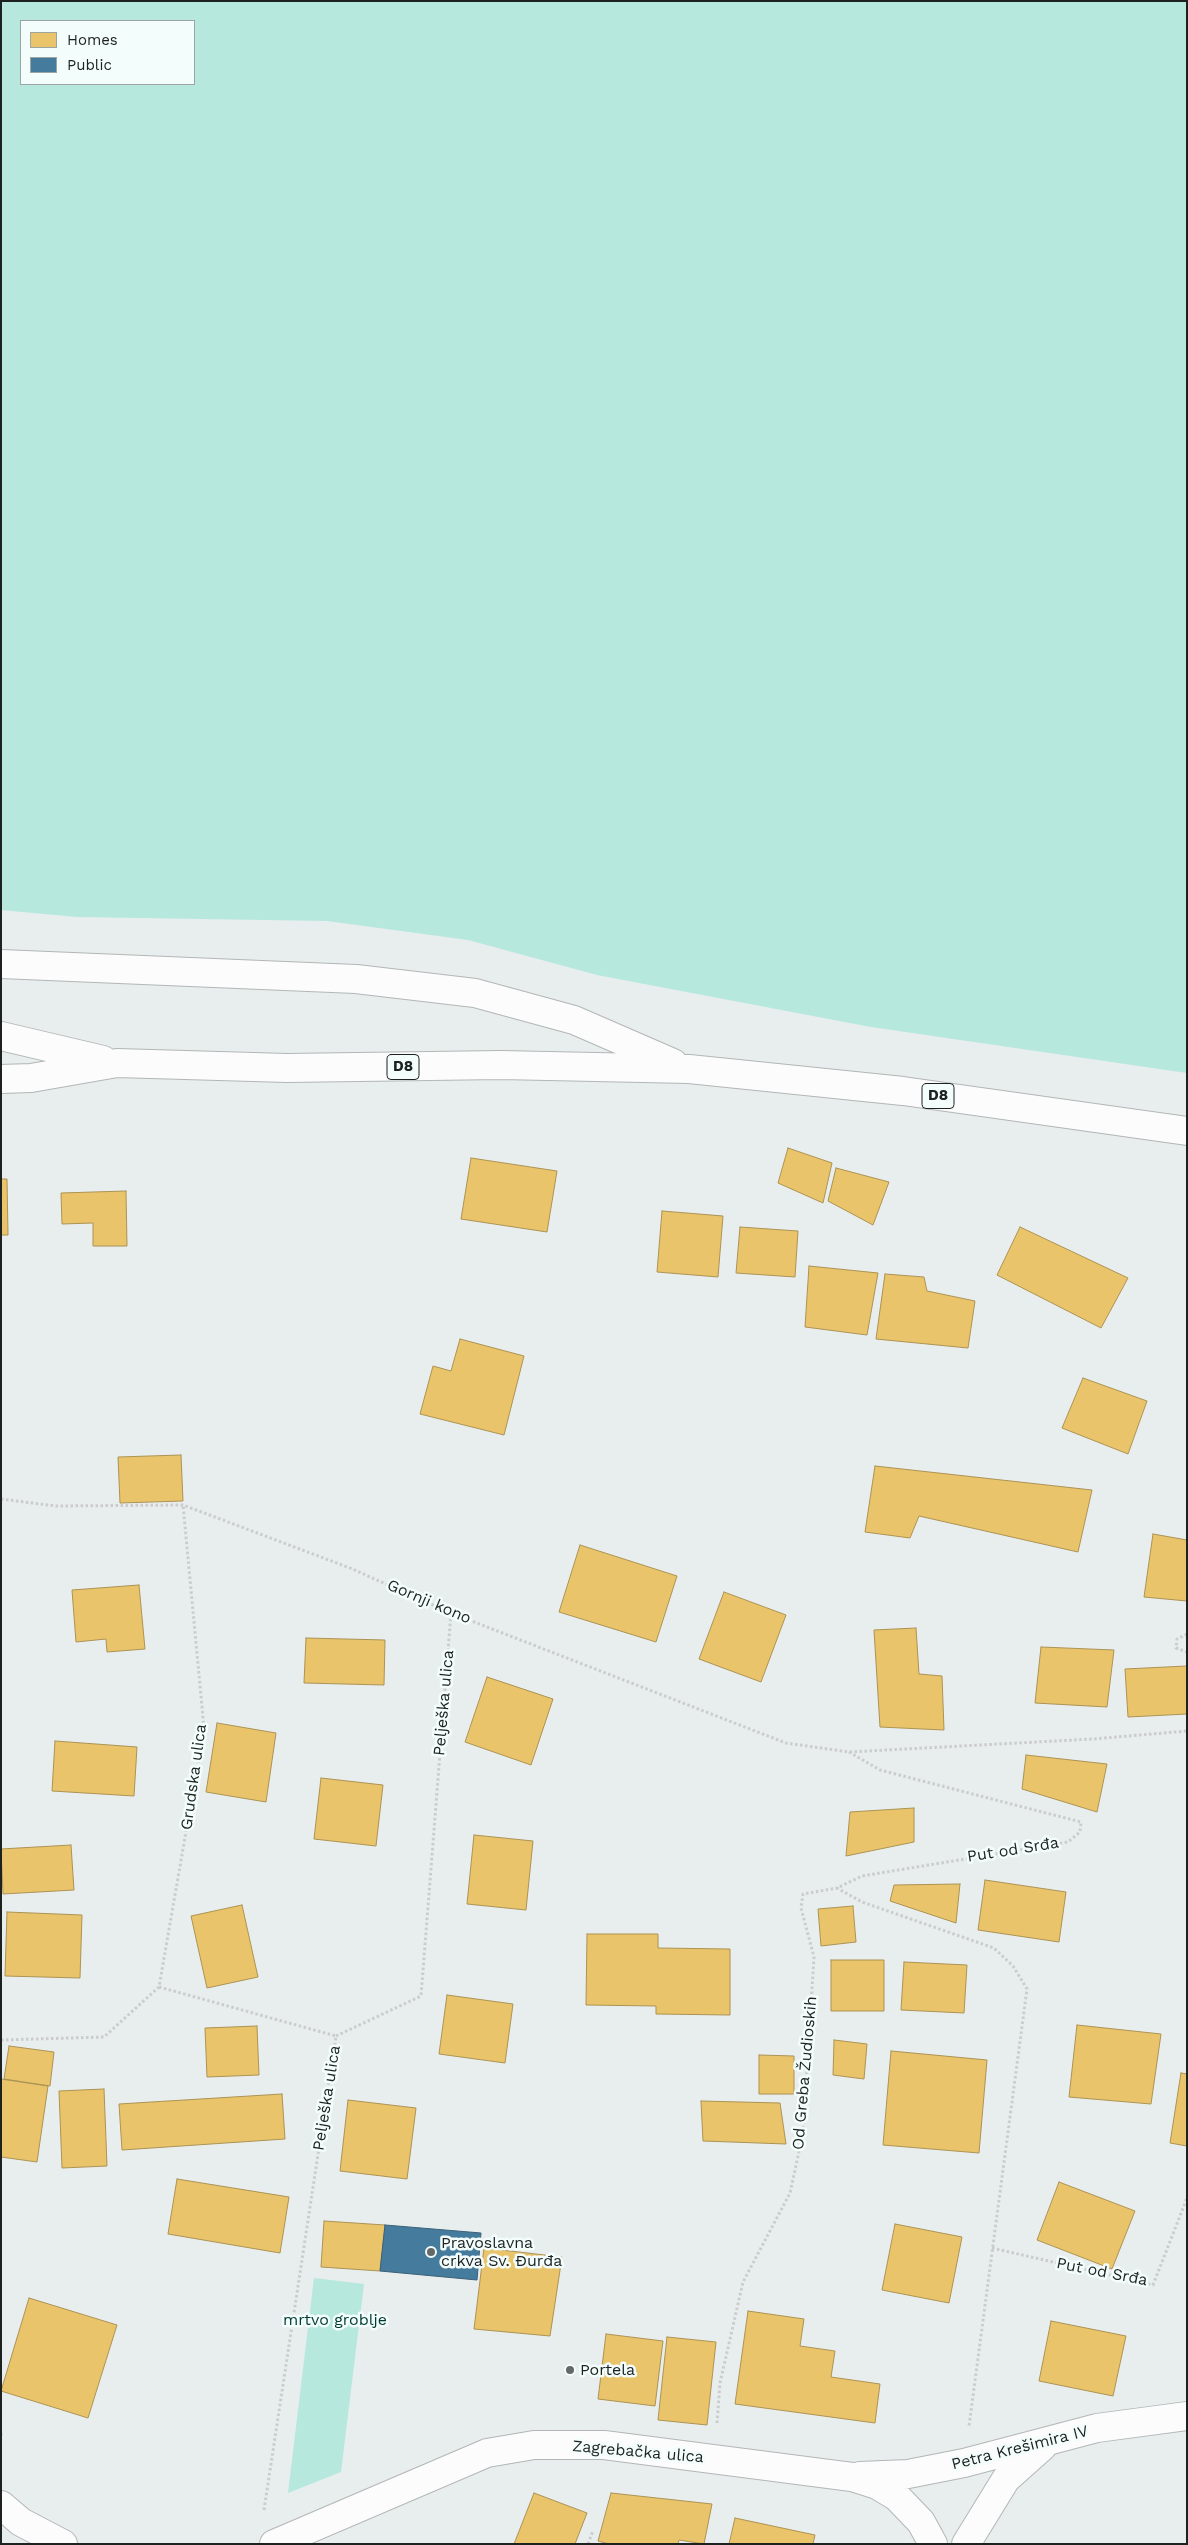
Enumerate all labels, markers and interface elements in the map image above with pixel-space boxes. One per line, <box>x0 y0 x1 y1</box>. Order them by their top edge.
legend <box>20 20 195 85</box>
text: Homes <box>67 31 118 49</box>
text: Public <box>67 56 112 74</box>
road number: D8 <box>387 1054 419 1080</box>
road number: D8 <box>922 1084 954 1108</box>
street label: Gornji kono <box>384 1576 474 1628</box>
street label: Pelješka ulica <box>430 1649 458 1757</box>
street label: Grudska ulica <box>177 1723 211 1831</box>
street label: Put od Srđa <box>966 1833 1060 1867</box>
street label: Od Greba Žudioskih <box>789 1995 821 2151</box>
street label: Pelješka ulica <box>309 2044 345 2152</box>
place label: Pravoslavna crkva Sv. Đurđa <box>441 2233 562 2271</box>
marker: Pravoslavna crkva Sv. Đurđa <box>425 2246 437 2258</box>
street label: Put od Srđa <box>1055 2254 1149 2290</box>
park label: mrtvo groblje <box>283 2310 387 2330</box>
place label: Portela <box>580 2360 635 2380</box>
marker: Portela <box>564 2364 576 2376</box>
street label: Petra Krešimira IV <box>950 2422 1090 2474</box>
street label: Zagrebačka ulica <box>572 2437 704 2467</box>

